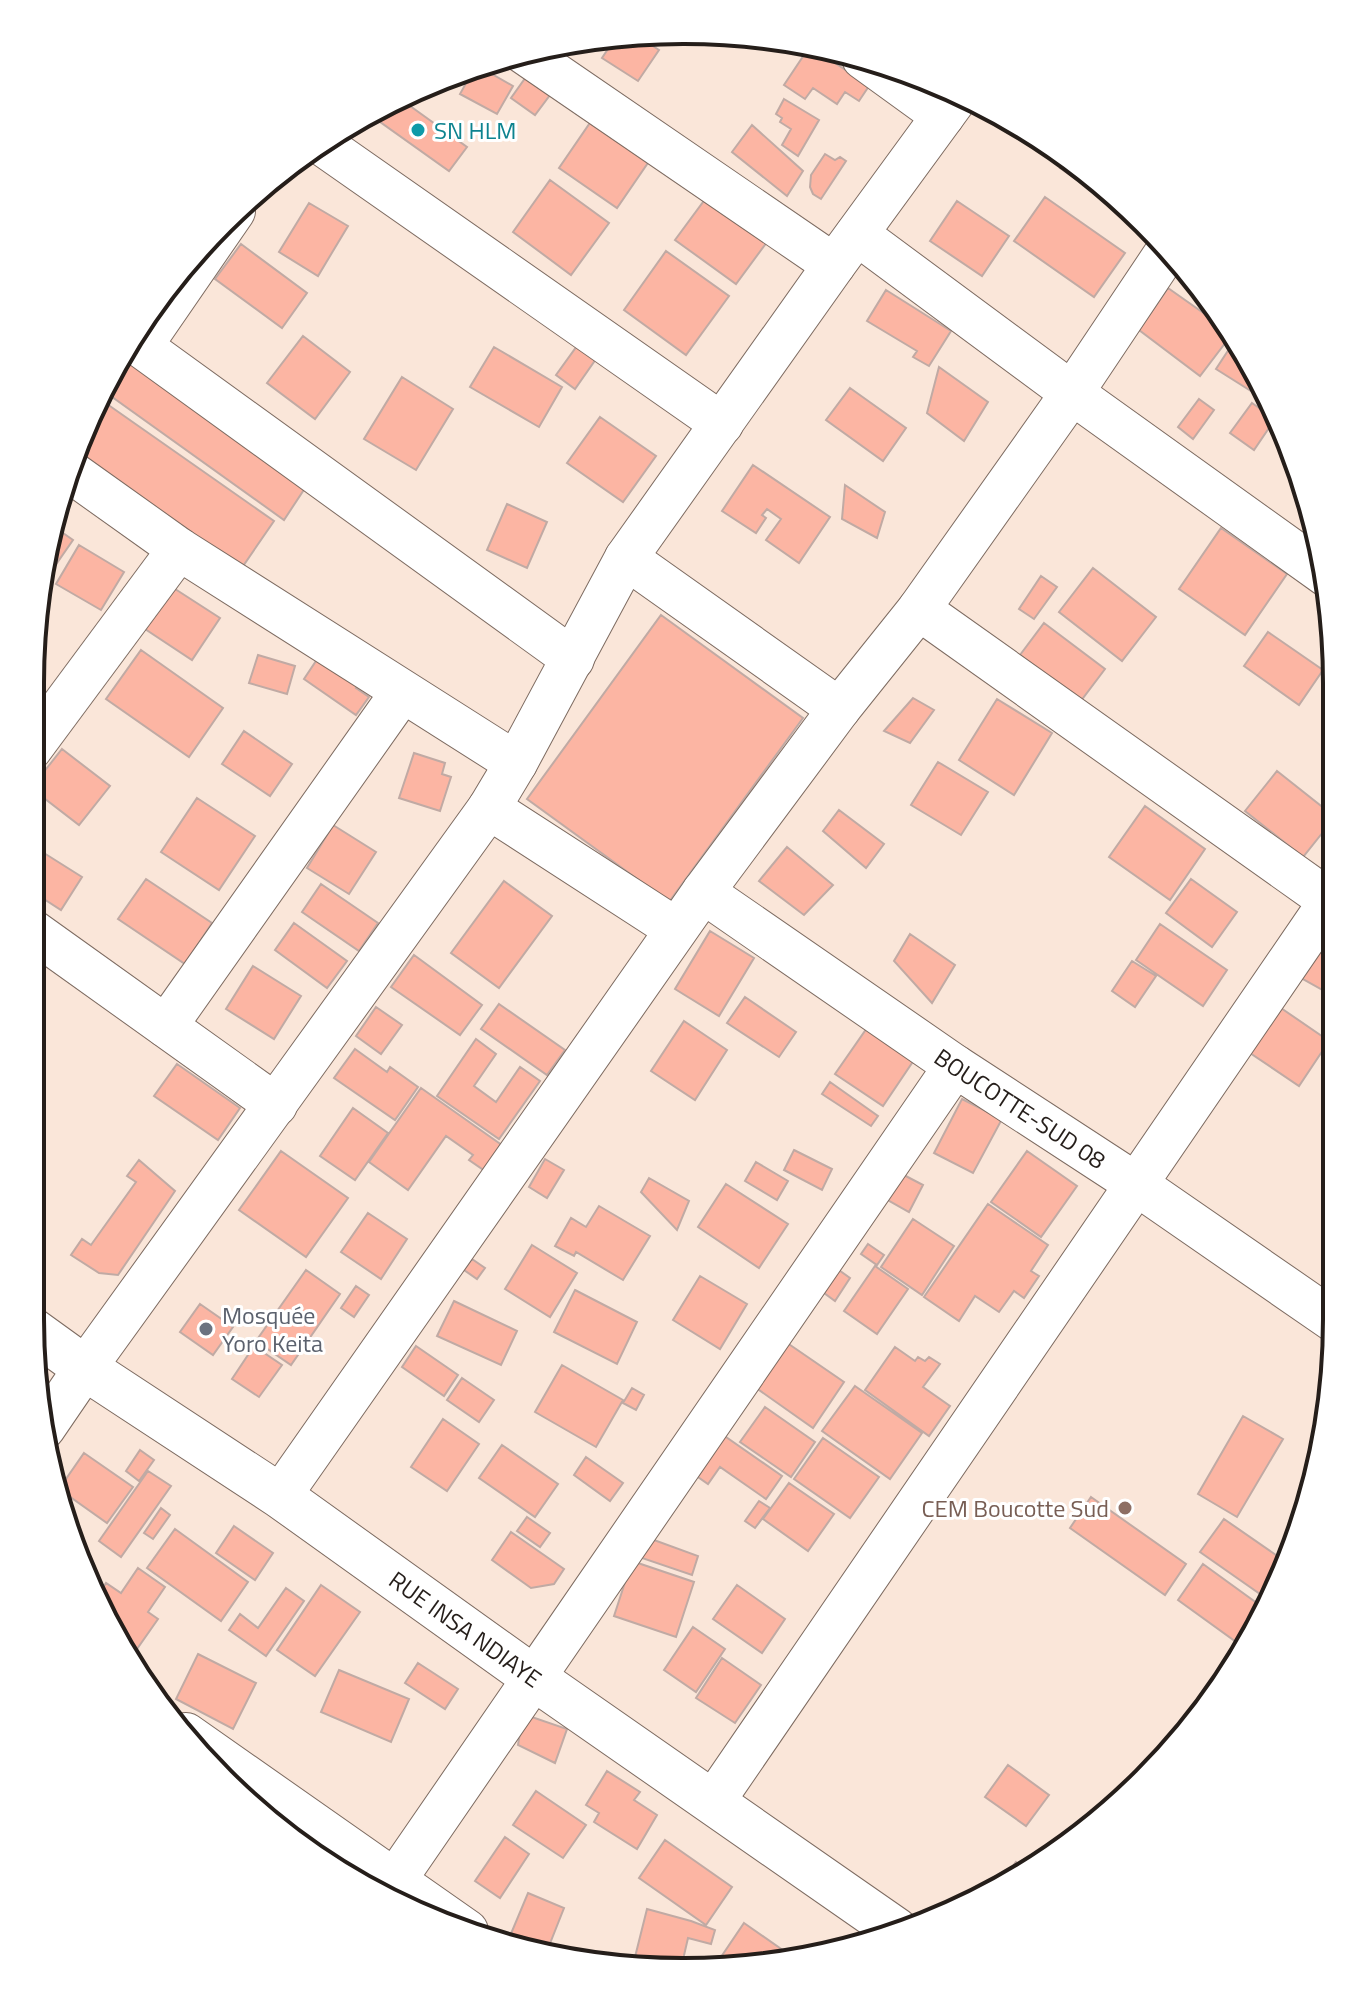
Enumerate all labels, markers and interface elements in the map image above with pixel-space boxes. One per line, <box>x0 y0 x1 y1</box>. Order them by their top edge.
place label: SN HLM <box>434 112 516 148</box>
marker: SN HLM <box>409 121 427 139</box>
street label: BOUCOTTE-SUD 08 <box>927 1039 1113 1178</box>
place label: Mosquée Yoro Keita <box>222 1297 323 1361</box>
marker: Mosquée Yoro Keita <box>197 1320 215 1338</box>
place label: CEM Boucotte Sud <box>921 1490 1109 1526</box>
marker: CEM Boucotte Sud <box>1116 1499 1134 1517</box>
street label: RUE INSA NDIAYE <box>382 1562 549 1696</box>

